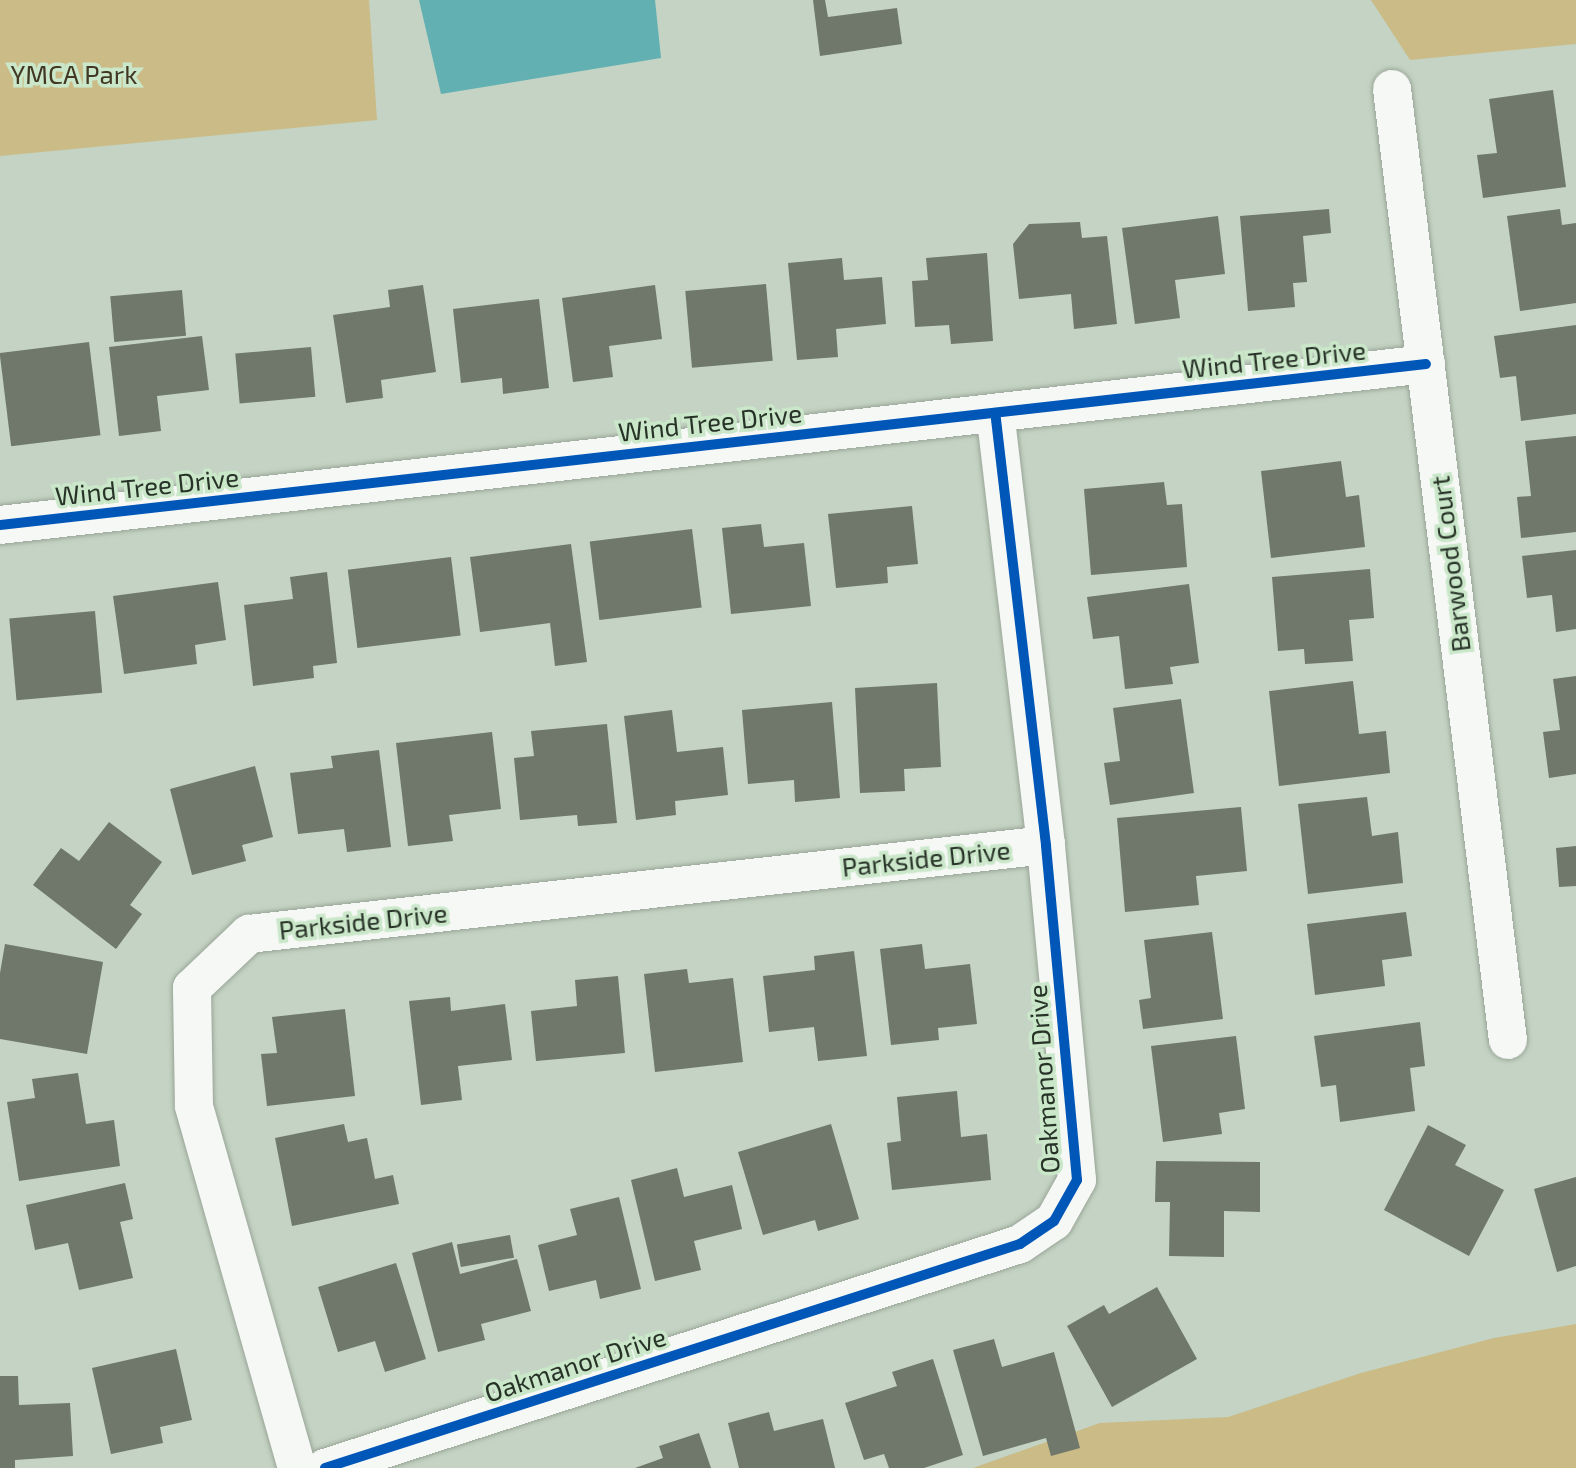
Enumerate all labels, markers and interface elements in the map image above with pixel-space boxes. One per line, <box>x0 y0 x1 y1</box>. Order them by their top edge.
park label: YMCA Park <box>10 58 138 90</box>
street label: Wind Tree Drive <box>1180 334 1368 384</box>
street label: Wind Tree Drive <box>616 397 804 447</box>
street label: Wind Tree Drive <box>53 461 241 511</box>
street label: Barwood Court <box>1424 474 1476 654</box>
street label: Parkside Drive <box>840 834 1012 882</box>
street label: Parkside Drive <box>277 897 449 945</box>
street label: Oakmanor Drive <box>1021 983 1065 1175</box>
street label: Oakmanor Drive <box>480 1320 670 1408</box>

